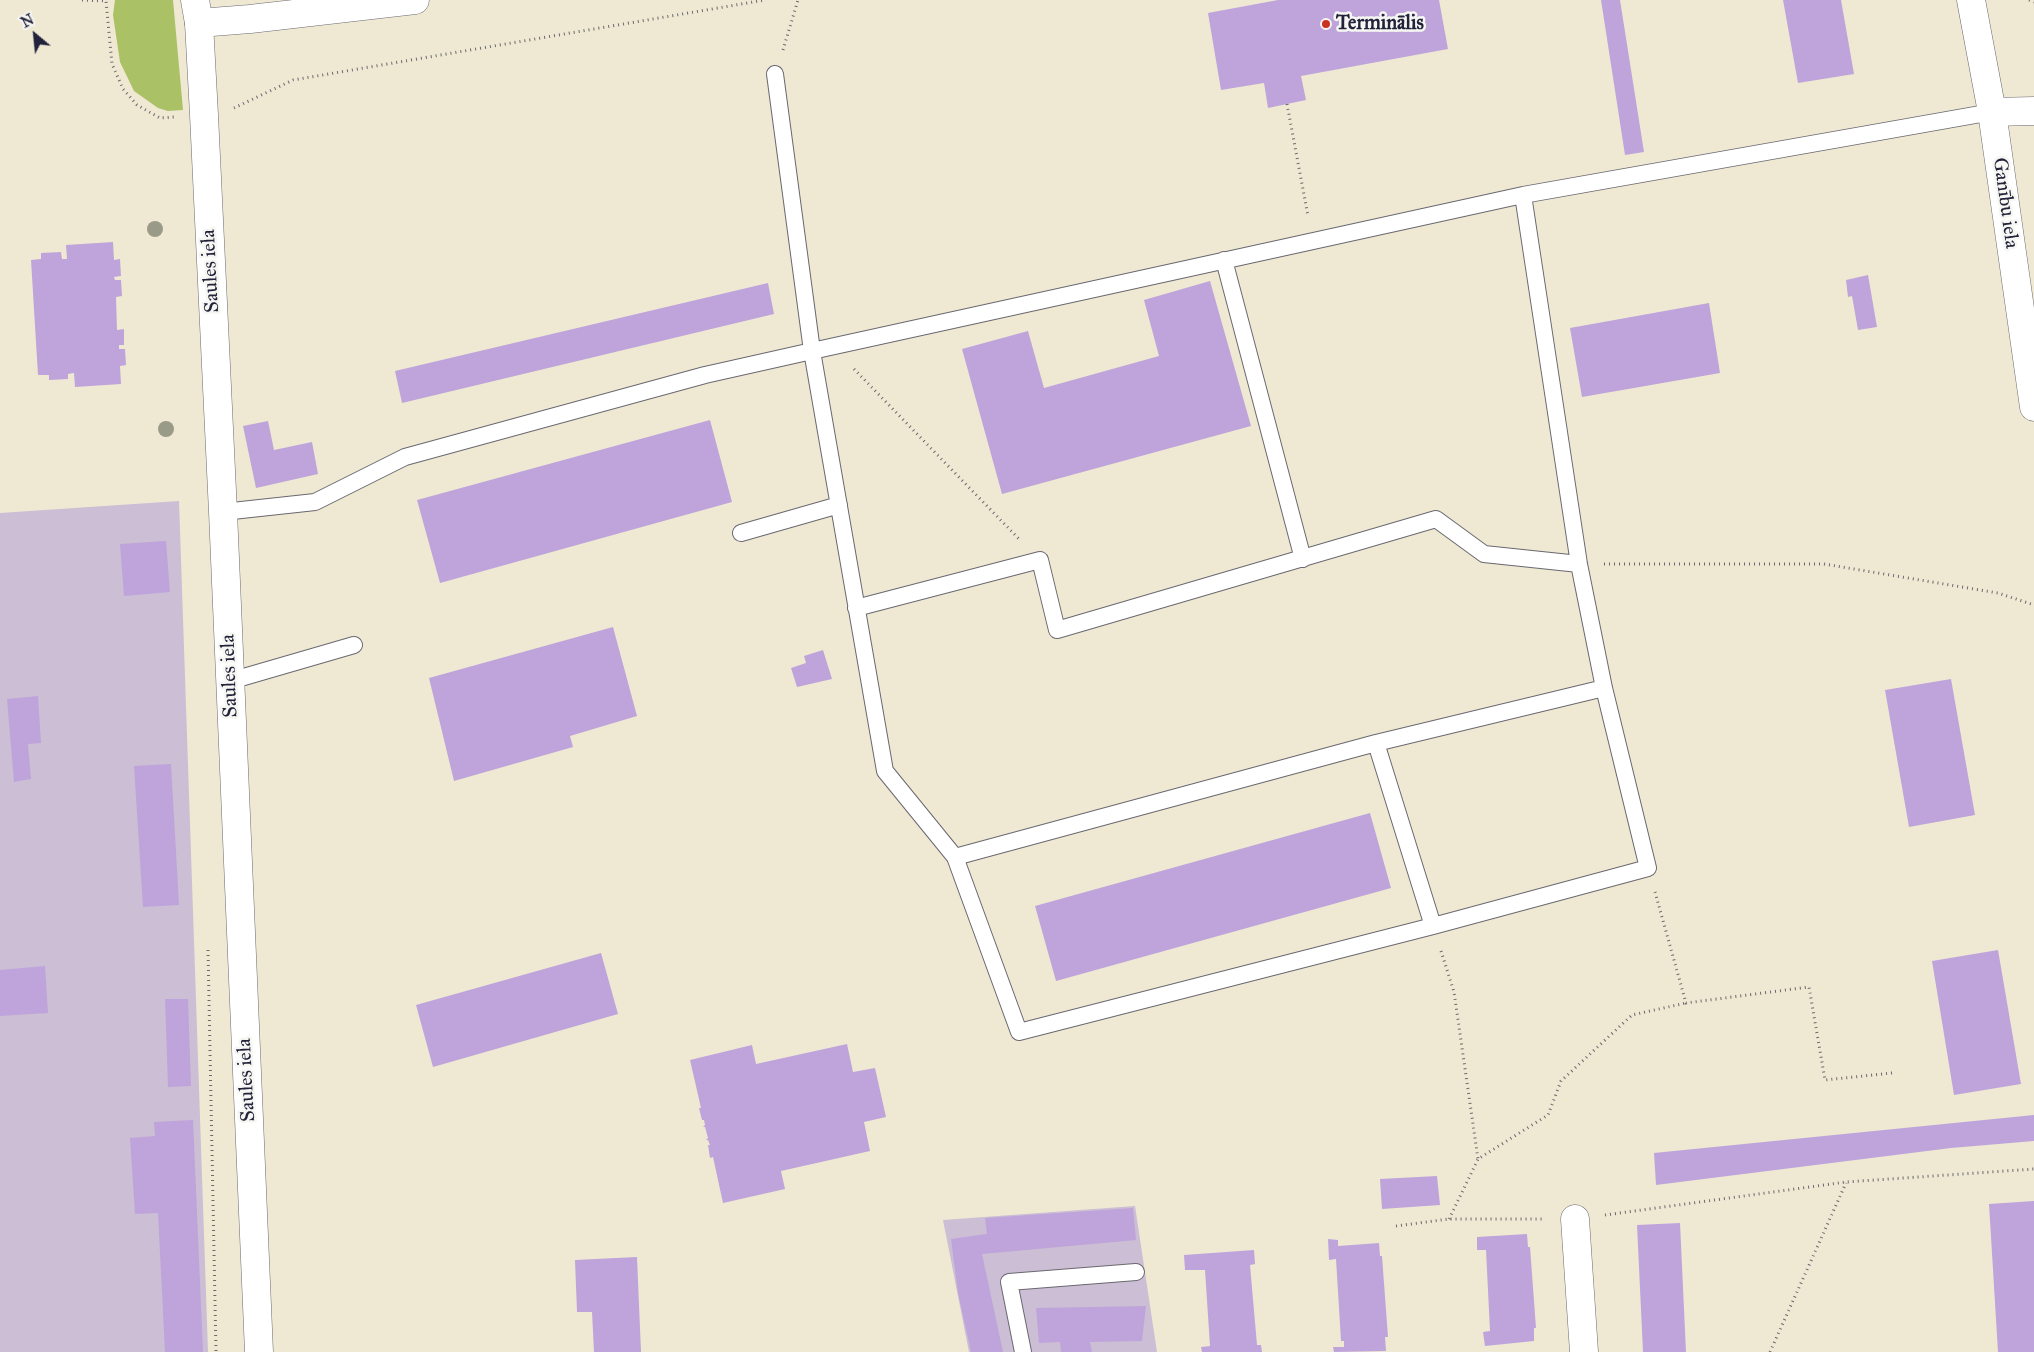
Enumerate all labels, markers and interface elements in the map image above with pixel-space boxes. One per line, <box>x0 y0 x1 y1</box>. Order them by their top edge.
north arrow <box>10 10 60 60</box>
text: N <box>18 11 37 32</box>
place label: Terminālis <box>1336 12 1424 36</box>
marker: Terminālis <box>1320 18 1332 30</box>
street label: Ganību iela <box>1987 156 2023 250</box>
street label: Saules iela <box>197 229 225 313</box>
street label: Saules iela <box>217 634 243 718</box>
street label: Saules iela <box>233 1038 261 1122</box>

